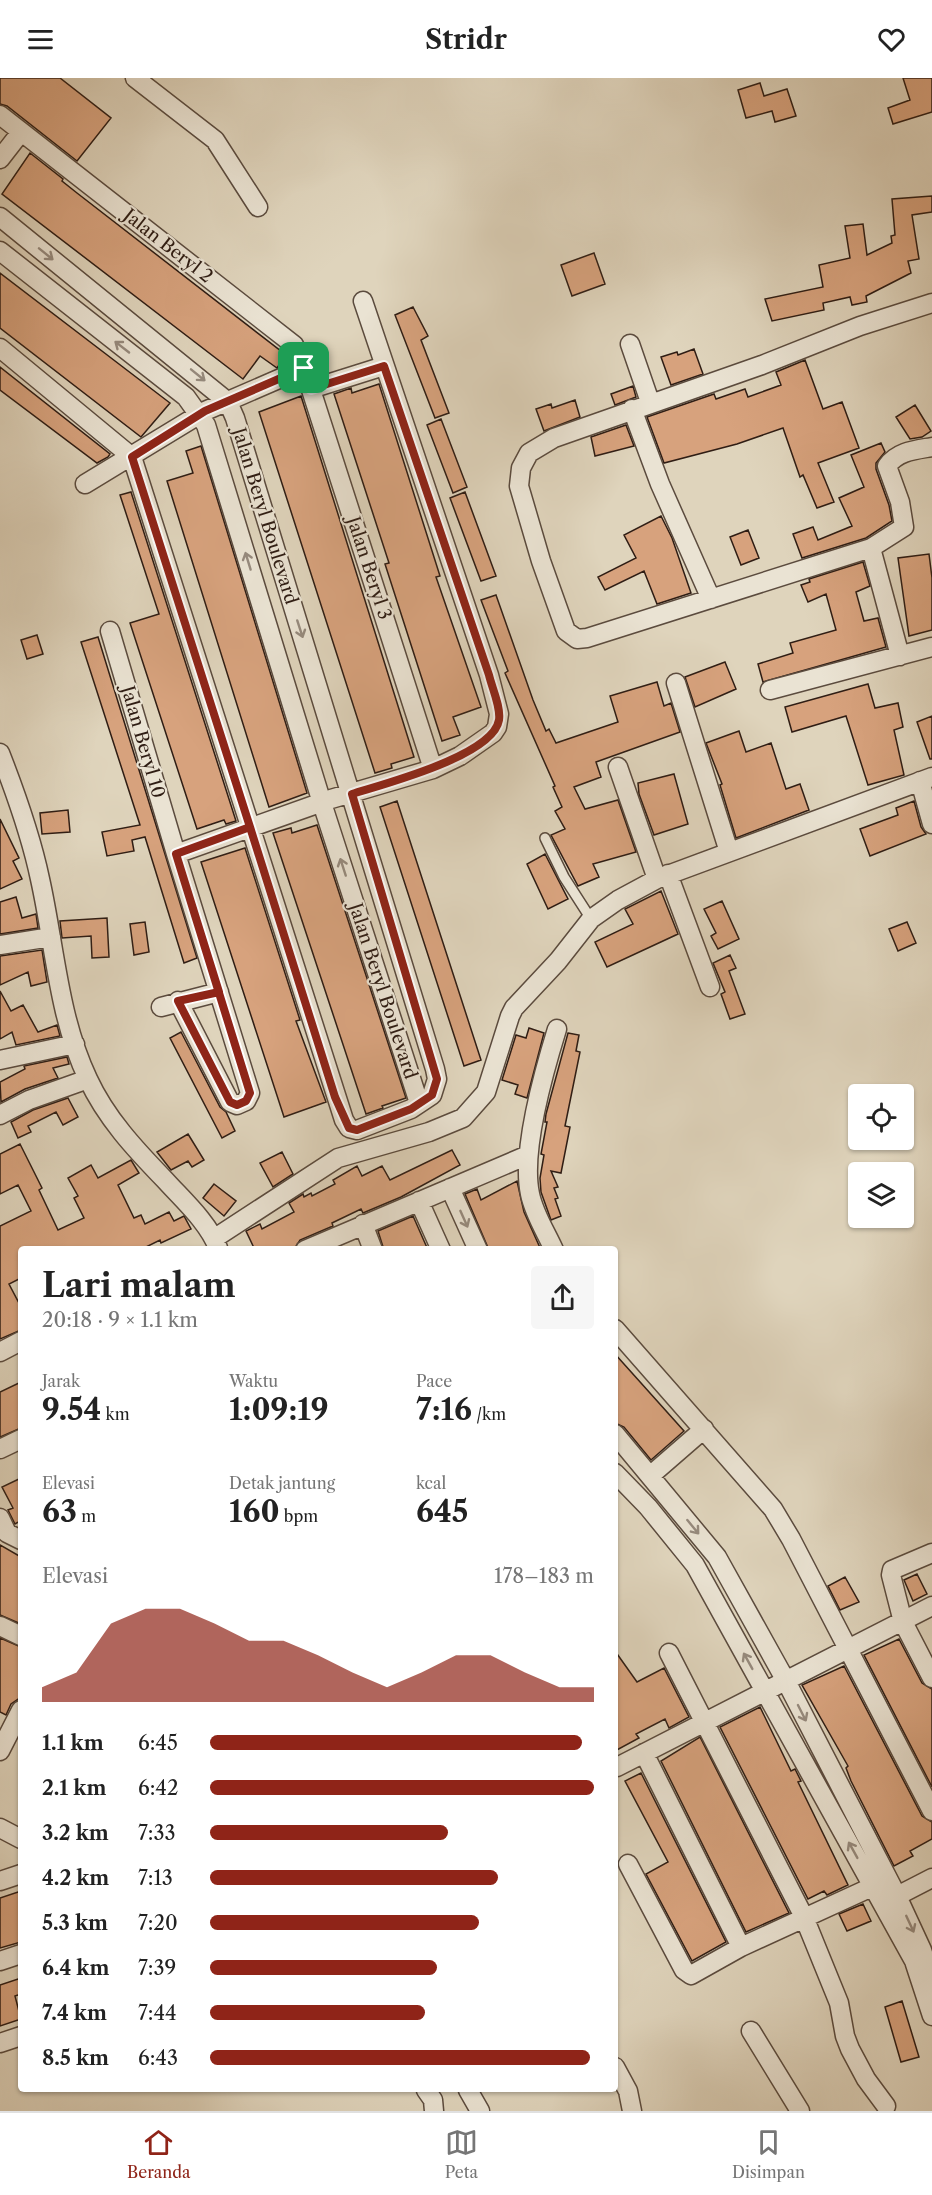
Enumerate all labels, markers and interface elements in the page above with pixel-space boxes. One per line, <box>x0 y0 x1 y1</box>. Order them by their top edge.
icon: menu <box>24 23 57 56</box>
text: Stridr <box>425 23 507 56</box>
icon: heart <box>875 23 908 56</box>
street label: Jalan Beryl 2 <box>117 202 217 288</box>
one-way arrow <box>37 247 53 260</box>
one-way arrow <box>114 340 130 353</box>
pin <box>278 342 329 393</box>
icon: arrive <box>287 351 320 384</box>
one-way arrow <box>190 369 206 382</box>
street label: Jalan Beryl Boulevard <box>227 422 302 607</box>
street label: Jalan Beryl 3 <box>341 511 396 622</box>
one-way arrow <box>242 552 253 571</box>
one-way arrow <box>295 619 306 638</box>
street label: Jalan Beryl 10 <box>116 680 170 801</box>
one-way arrow <box>337 858 348 877</box>
street label: Jalan Beryl Boulevard <box>343 897 422 1082</box>
map controls <box>848 1084 914 1228</box>
button: locate <box>848 1084 914 1150</box>
button: layers <box>848 1162 914 1228</box>
one-way arrow <box>459 1209 470 1227</box>
text: Lari malam <box>42 1265 236 1306</box>
button: share <box>531 1266 594 1329</box>
text: 20:18 · 9 × 1.1 km <box>42 1308 198 1332</box>
text: Jarak <box>42 1371 80 1391</box>
text: Waktu <box>229 1371 278 1391</box>
text: Pace <box>416 1371 452 1391</box>
text: 9.54 <box>42 1391 101 1428</box>
text: 1:09:19 <box>229 1391 329 1428</box>
text: 7:16 <box>416 1391 472 1428</box>
text: km <box>101 1404 130 1424</box>
text: /km <box>472 1404 506 1424</box>
text: Elevasi <box>42 1473 95 1493</box>
text: Detak jantung <box>229 1473 335 1493</box>
text: kcal <box>416 1473 446 1493</box>
text: 63 <box>42 1493 77 1530</box>
text: 160 <box>229 1493 280 1530</box>
text: 645 <box>416 1493 468 1530</box>
text: m <box>77 1506 96 1526</box>
text: bpm <box>280 1506 318 1526</box>
one-way arrow <box>686 1519 699 1535</box>
text: Elevasi <box>42 1564 108 1588</box>
text: 178–183 m <box>494 1564 594 1588</box>
one-way arrow <box>742 1653 754 1670</box>
one-way arrow <box>797 1703 808 1721</box>
text: 1.1 km <box>42 1731 104 1755</box>
text: 6:45 <box>138 1731 178 1755</box>
text: 2.1 km <box>42 1776 106 1800</box>
text: 6:42 <box>138 1776 178 1800</box>
text: 3.2 km <box>42 1821 109 1845</box>
text: 7:33 <box>138 1821 175 1845</box>
one-way arrow <box>847 1841 859 1858</box>
text: 4.2 km <box>42 1866 109 1890</box>
text: 7:13 <box>138 1866 173 1890</box>
text: 5.3 km <box>42 1911 108 1935</box>
text: 7:20 <box>138 1911 178 1935</box>
one-way arrow <box>904 1914 916 1932</box>
text: 6.4 km <box>42 1956 109 1980</box>
text: 7:39 <box>138 1956 176 1980</box>
text: 7.4 km <box>42 2001 107 2025</box>
text: 7:44 <box>138 2001 177 2025</box>
text: 8.5 km <box>42 2046 109 2070</box>
text: 6:43 <box>138 2046 178 2070</box>
tab: Beranda <box>127 2126 191 2182</box>
tab: Peta <box>445 2126 478 2182</box>
tab: Disimpan <box>732 2126 805 2182</box>

